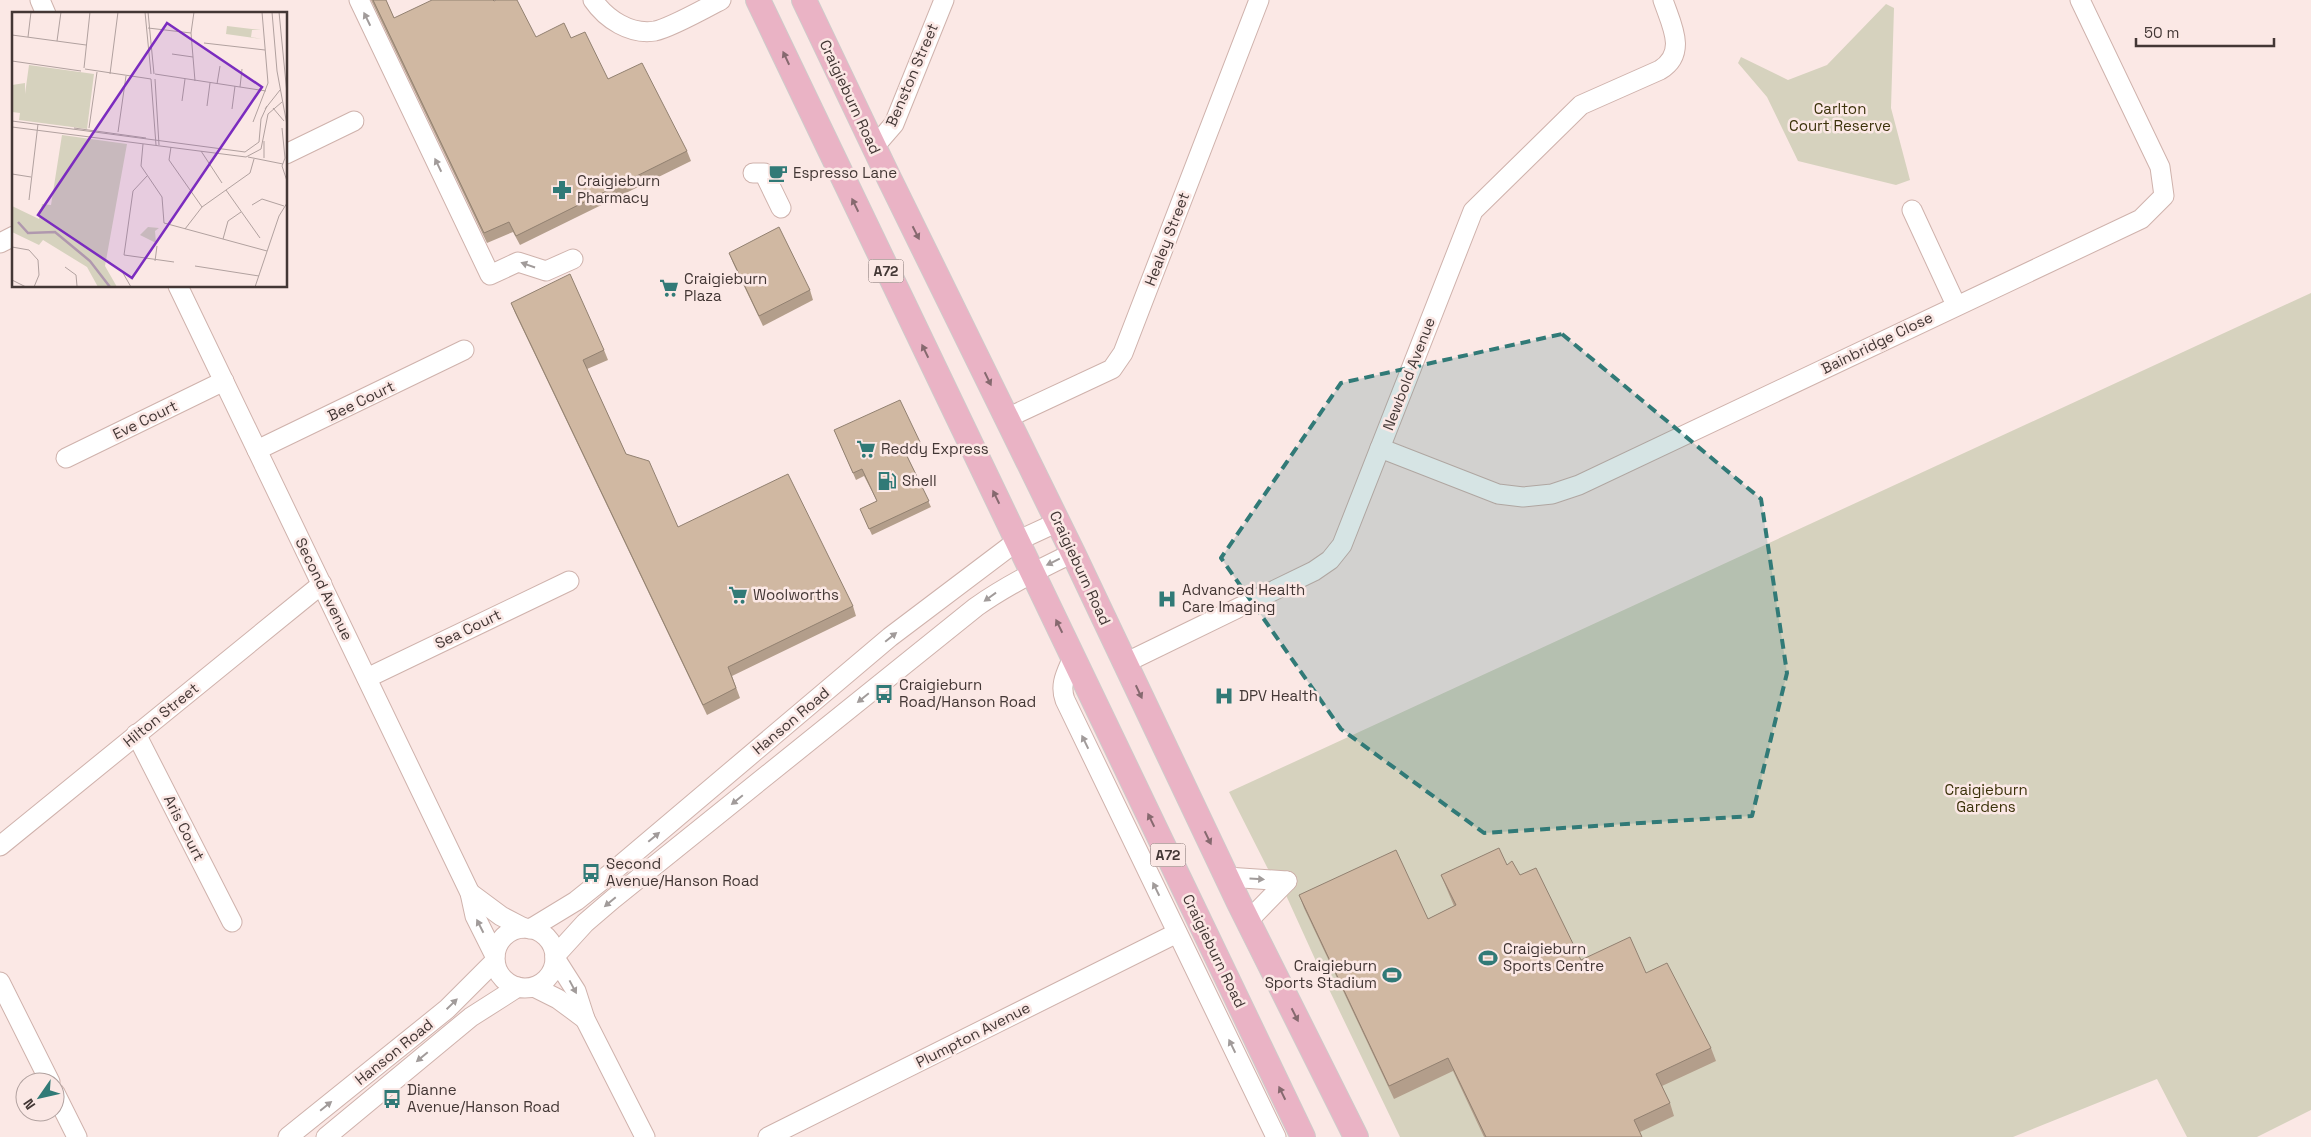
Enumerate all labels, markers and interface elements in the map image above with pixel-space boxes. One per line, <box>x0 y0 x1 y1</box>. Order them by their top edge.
one-way arrow <box>363 11 372 26</box>
inset map <box>12 12 288 288</box>
scale bar <box>2136 15 2274 47</box>
street label: Benston Street <box>881 20 942 129</box>
text: 50 m <box>2144 23 2179 42</box>
street label: Craigieburn Road <box>816 37 885 157</box>
one-way arrow <box>781 51 789 65</box>
park label: Carlton Court Reserve <box>1789 99 1891 135</box>
one-way arrow <box>434 158 442 172</box>
cafe icon: Espresso Lane <box>767 162 789 184</box>
place label: Espresso Lane <box>793 163 897 182</box>
place label: Craigieburn Pharmacy <box>577 171 660 207</box>
pharmacy icon: Craigieburn Pharmacy <box>551 179 573 201</box>
street label: Healey Street <box>1140 189 1193 288</box>
one-way arrow <box>851 198 859 212</box>
one-way arrow <box>912 226 920 240</box>
road number: A72 <box>868 260 904 282</box>
one-way arrow <box>520 261 535 268</box>
place label: Craigieburn Plaza <box>684 269 767 305</box>
supermarket icon: Craigieburn Plaza <box>658 277 680 299</box>
street label: Bainbridge Close <box>1818 307 1936 378</box>
street label: Newbold Avenue <box>1378 314 1439 433</box>
one-way arrow <box>921 344 929 358</box>
one-way arrow <box>985 372 993 386</box>
street label: Bee Court <box>324 376 397 425</box>
street label: Eve Court <box>109 396 180 443</box>
supermarket icon: Reddy Express <box>855 438 877 460</box>
place label: Reddy Express <box>881 439 989 458</box>
fuel station icon: Shell <box>876 470 898 492</box>
place label: Shell <box>902 471 937 490</box>
one-way arrow <box>992 490 1000 505</box>
street label: Craigieburn Road <box>1046 508 1115 628</box>
street label: Second Avenue <box>291 534 358 643</box>
one-way arrow <box>1046 559 1060 567</box>
place label: Advanced Health Care Imaging <box>1182 580 1305 616</box>
supermarket icon: Woolworths <box>727 584 749 606</box>
place label: Woolworths <box>753 585 839 604</box>
hospital icon: Advanced Health Care Imaging <box>1156 588 1178 610</box>
one-way arrow <box>983 592 997 602</box>
street label: Sea Court <box>432 604 504 653</box>
one-way arrow <box>1054 619 1062 633</box>
one-way arrow <box>884 631 897 642</box>
place label: Craigieburn Road/Hanson Road <box>899 675 1036 711</box>
street label: Hilton Street <box>119 678 202 751</box>
street label: Hanson Road <box>748 683 833 758</box>
bus stop icon: Craigieburn Road/Hanson Road <box>873 683 895 705</box>
one-way arrow <box>1135 685 1143 699</box>
hospital icon: DPV Health <box>1213 685 1235 707</box>
place label: DPV Health <box>1239 686 1318 705</box>
one-way arrow <box>857 693 870 704</box>
one-way arrow <box>1081 735 1089 749</box>
park label: Craigieburn Gardens <box>1944 780 2028 816</box>
street label: Aris Court <box>160 792 209 864</box>
one-way arrow <box>731 795 744 806</box>
one-way arrow <box>1147 813 1155 827</box>
one-way arrow <box>1204 831 1212 846</box>
one-way arrow <box>647 832 660 843</box>
road number: A72 <box>1150 844 1186 866</box>
place label: Second Avenue/Hanson Road <box>606 854 759 890</box>
bus stop icon: Second Avenue/Hanson Road <box>580 862 602 884</box>
one-way arrow <box>1249 875 1265 883</box>
one-way arrow <box>1152 882 1160 896</box>
street label: Craigieburn Road <box>1179 891 1250 1011</box>
one-way arrow <box>604 896 616 907</box>
one-way arrow <box>476 918 484 933</box>
place label: Craigieburn Sports Centre <box>1503 939 1604 975</box>
sports icon: Craigieburn Sports Centre <box>1477 947 1499 969</box>
place label: Craigieburn Sports Stadium <box>1265 956 1377 992</box>
sports icon: Craigieburn Sports Stadium <box>1381 964 1403 986</box>
one-way arrow <box>569 980 577 995</box>
street label: Plumpton Avenue <box>912 997 1033 1072</box>
one-way arrow <box>446 998 458 1010</box>
one-way arrow <box>1291 1008 1299 1022</box>
street label: Hanson Road <box>351 1014 436 1089</box>
one-way arrow <box>1228 1039 1236 1053</box>
one-way arrow <box>416 1052 429 1063</box>
north arrow <box>15 1072 65 1122</box>
place label: Dianne Avenue/Hanson Road <box>407 1080 560 1116</box>
one-way arrow <box>1278 1086 1286 1100</box>
bus stop icon: Dianne Avenue/Hanson Road <box>381 1088 403 1110</box>
text: N <box>19 1095 39 1113</box>
one-way arrow <box>319 1101 332 1112</box>

